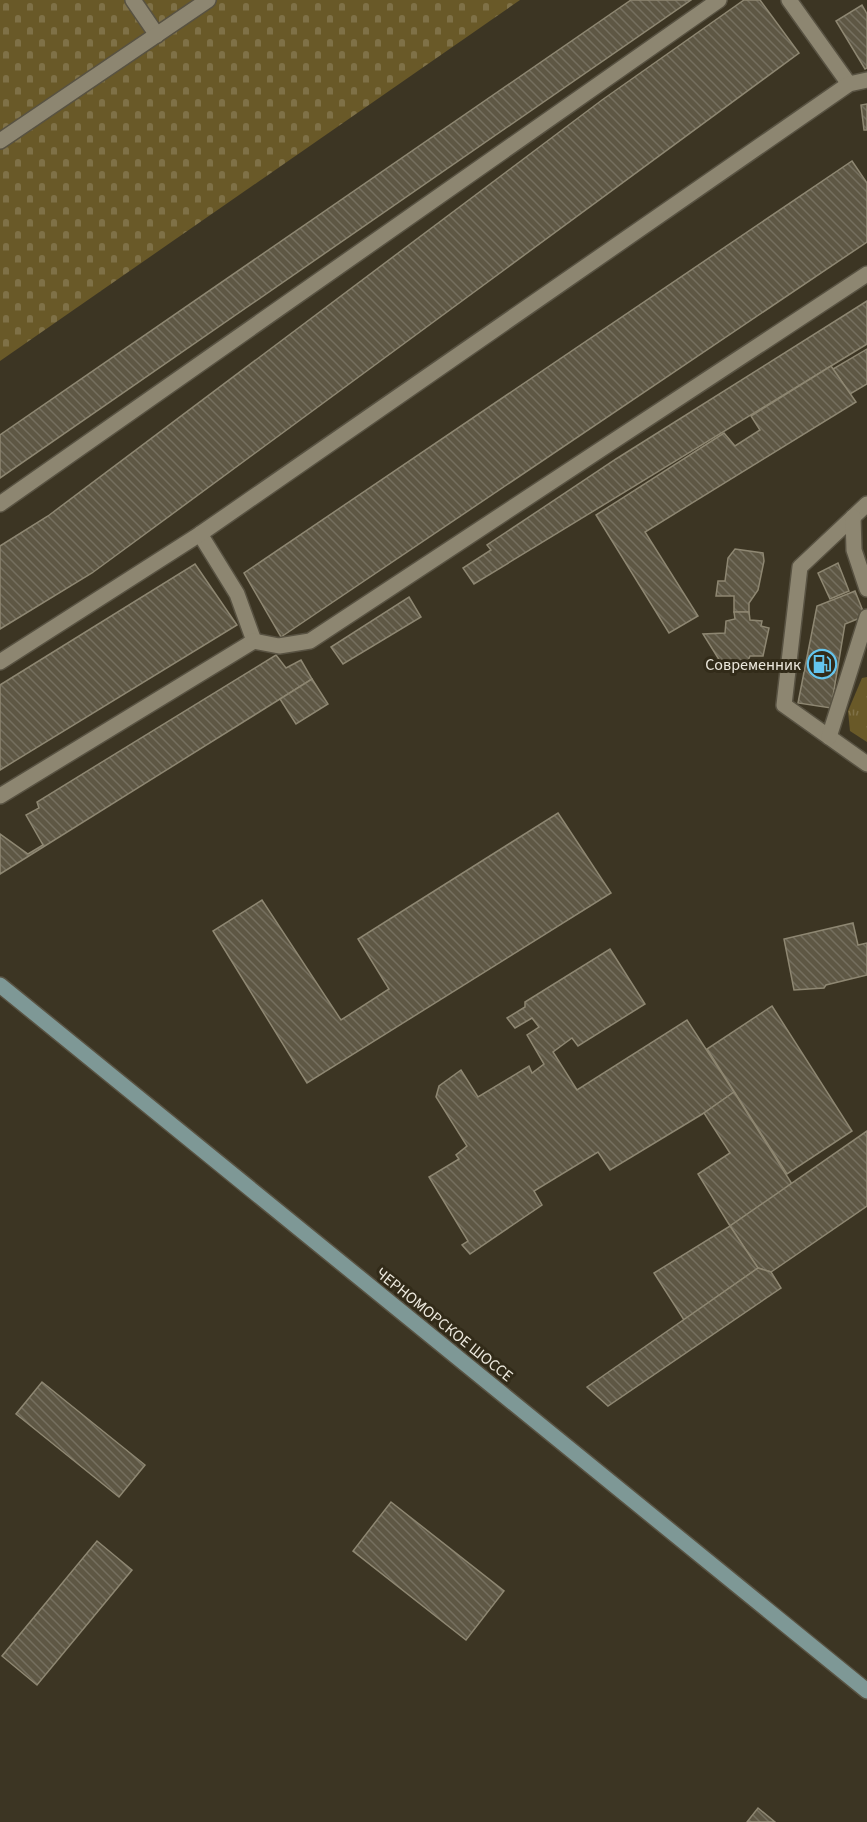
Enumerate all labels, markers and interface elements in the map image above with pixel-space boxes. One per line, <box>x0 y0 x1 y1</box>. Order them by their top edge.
fuel station icon: Современник <box>806 648 838 680</box>
place label: Современник <box>705 654 801 676</box>
street label: ЧЕРНОМОРСКОЕ ШОССЕ <box>371 1262 518 1387</box>

